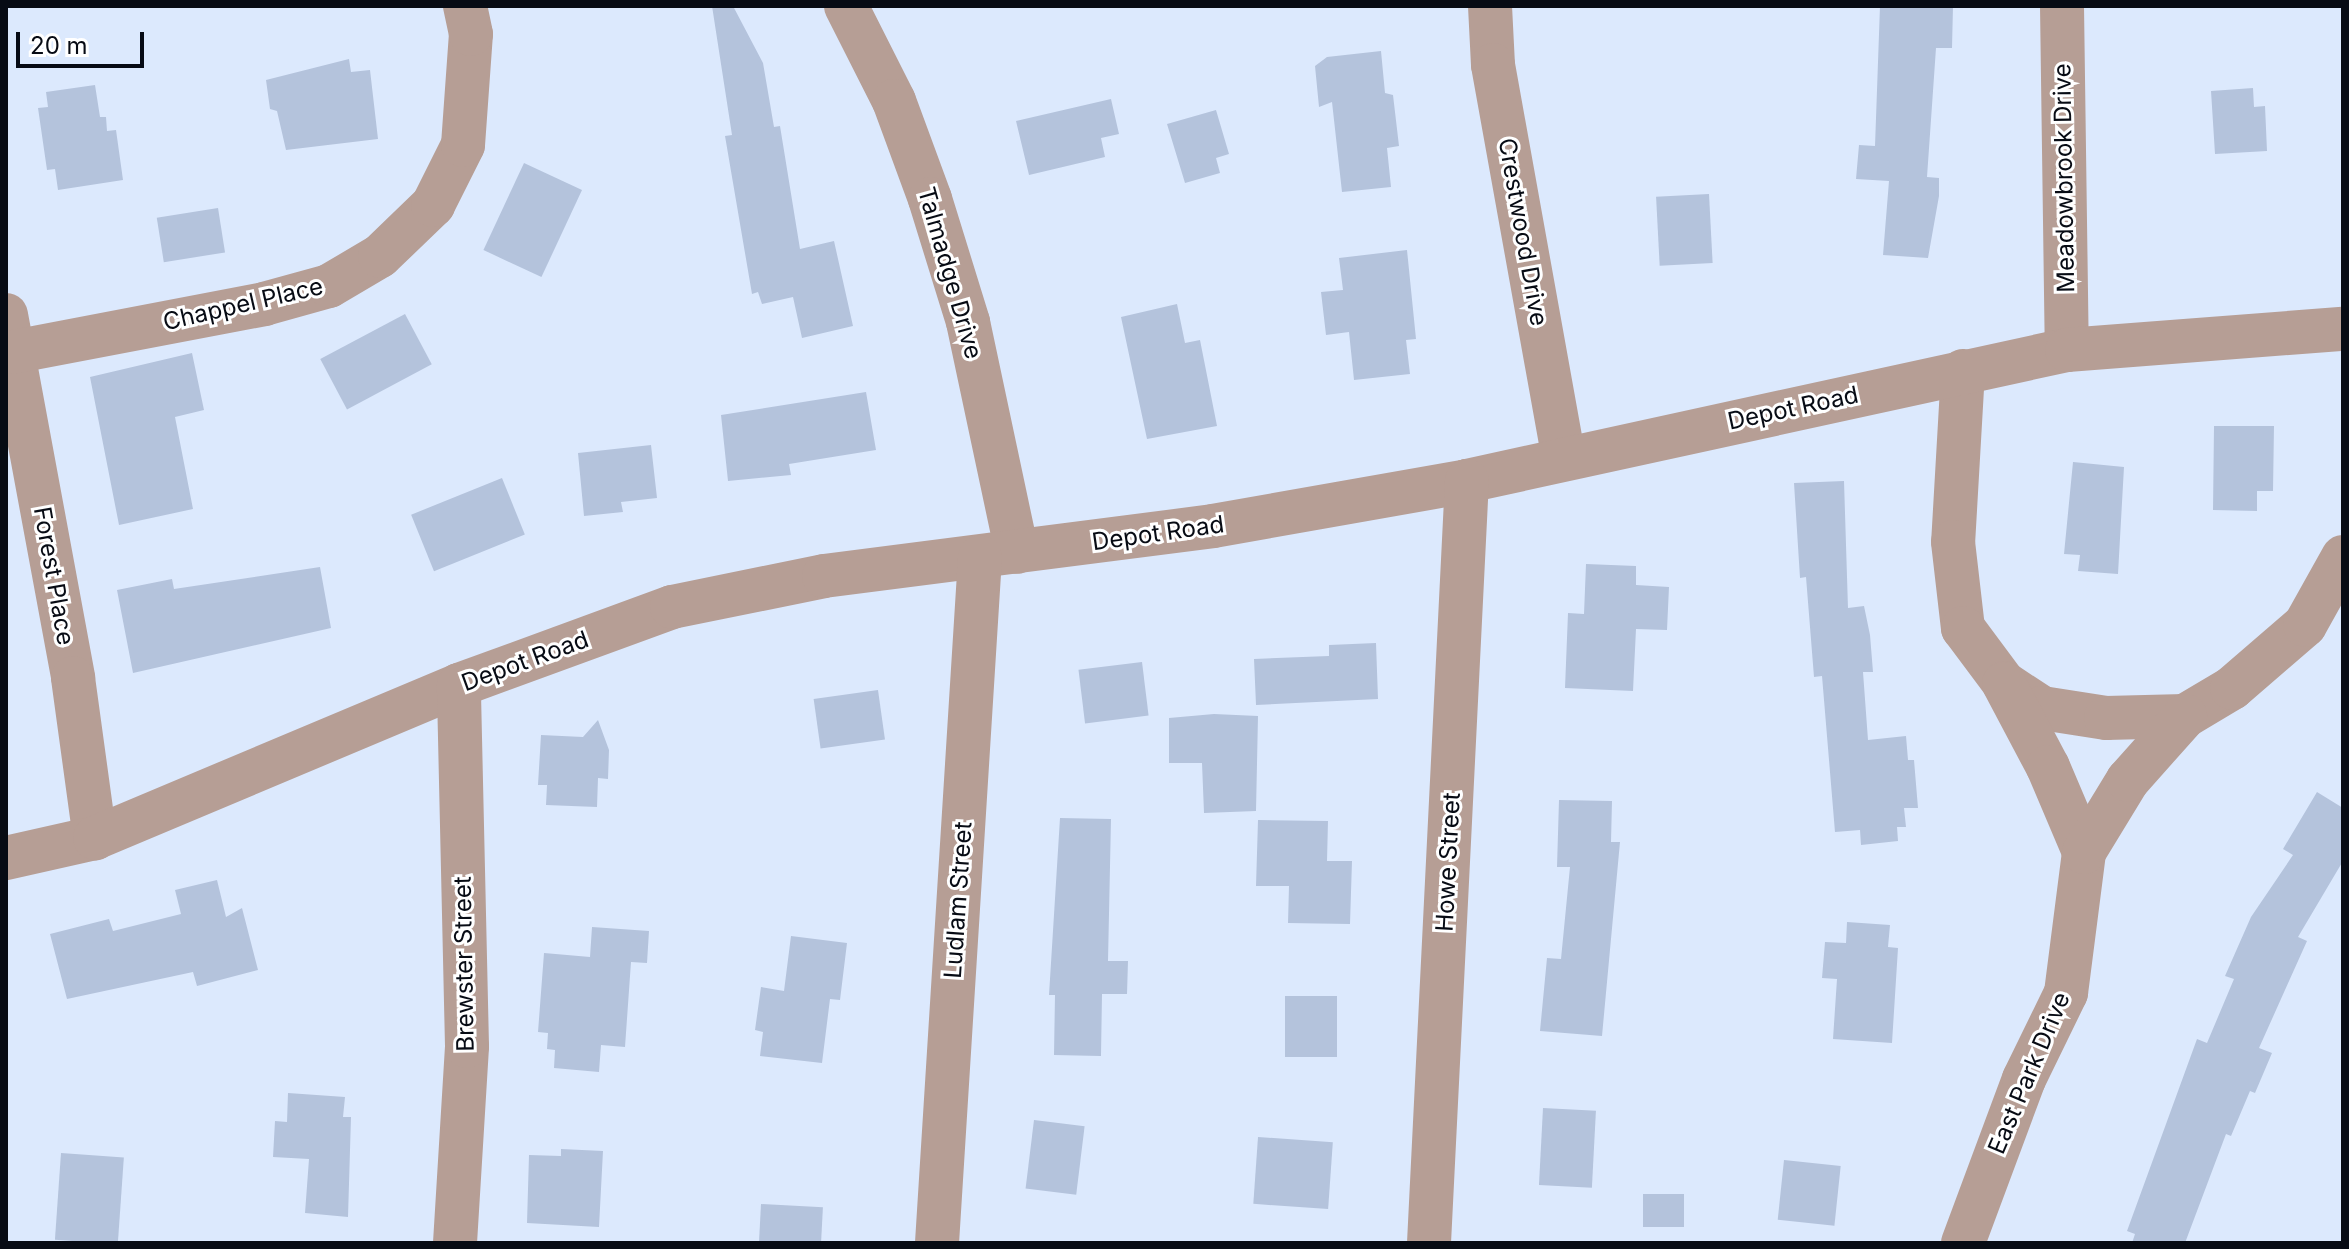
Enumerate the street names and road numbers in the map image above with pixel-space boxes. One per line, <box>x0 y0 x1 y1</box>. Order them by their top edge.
street label: Meadowbrook Drive <box>2048 63 2080 293</box>
street label: Crestwood Drive <box>1492 136 1554 328</box>
street label: Talmadge Drive <box>912 184 988 362</box>
street label: Chappel Place <box>160 272 326 336</box>
street label: Depot Road <box>1725 380 1861 436</box>
street label: Forest Place <box>28 505 80 647</box>
street label: Depot Road <box>1090 509 1226 557</box>
street label: Depot Road <box>458 625 592 697</box>
street label: Howe Street <box>1430 792 1466 932</box>
street label: Ludlam Street <box>938 821 978 979</box>
street label: Brewster Street <box>448 876 480 1052</box>
street label: East Park Drive <box>1982 988 2076 1158</box>

